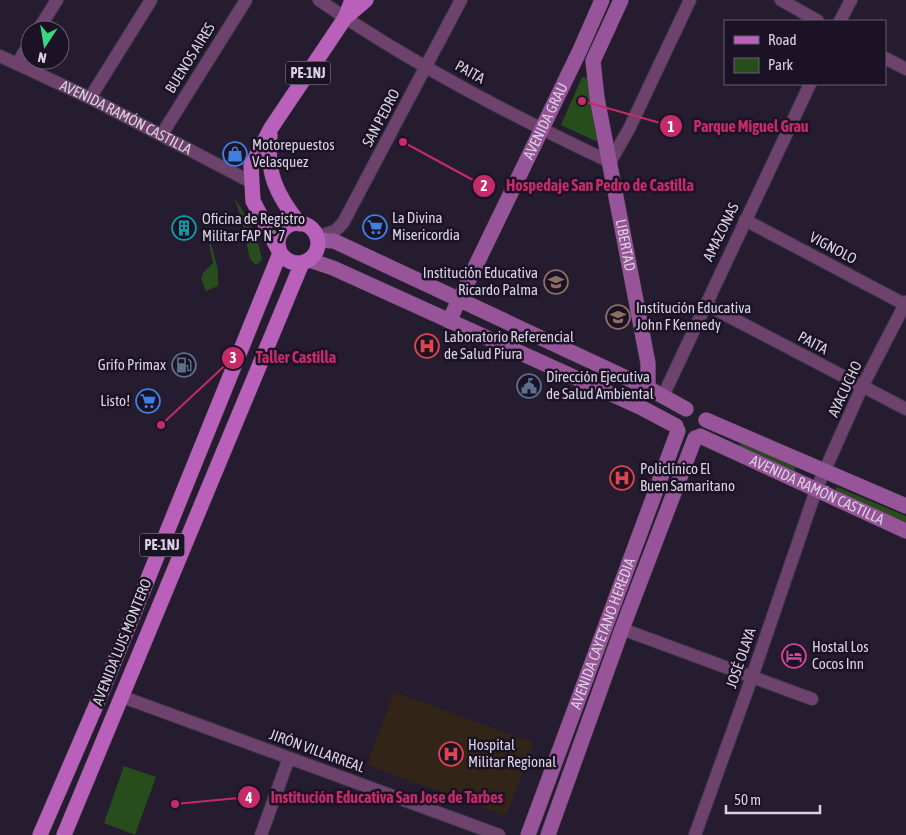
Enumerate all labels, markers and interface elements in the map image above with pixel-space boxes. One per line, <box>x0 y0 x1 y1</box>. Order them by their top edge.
street label: BUENOS AIRES <box>161 19 218 96</box>
north arrow <box>20 20 70 70</box>
legend <box>724 20 886 85</box>
text: Road <box>768 31 797 48</box>
text: N <box>37 49 48 66</box>
text: Park <box>768 56 793 73</box>
street label: PAITA <box>452 57 489 87</box>
road number: PE-1NJ <box>286 62 330 84</box>
street label: AVENIDA RAMÓN CASTILLA <box>57 76 195 158</box>
street label: AVENIDA GRAU <box>519 80 571 162</box>
street label: SAN PEDRO <box>358 86 403 149</box>
callout: Parque Miguel Grau <box>658 111 818 142</box>
text: Parque Miguel Grau <box>693 117 809 135</box>
text: 1 <box>667 118 675 135</box>
place label: Motorepuestos Velasquez <box>252 136 335 170</box>
shop icon: Motorepuestos Velasquez <box>222 141 248 167</box>
callout: Hospedaje San Pedro de Castilla <box>471 170 704 201</box>
text: Hospedaje San Pedro de Castilla <box>506 176 694 194</box>
text: 2 <box>480 177 488 194</box>
street label: AMAZONAS <box>699 200 742 264</box>
place label: La Divina Misericordia <box>392 209 460 243</box>
place label: Oficina de Registro Militar FAP N° 7 <box>202 210 305 244</box>
supermarket icon: La Divina Misericordia <box>362 214 388 240</box>
building icon: Oficina de Registro Militar FAP N° 7 <box>171 215 197 241</box>
street label: LIBERTAD <box>612 218 639 272</box>
street label: VIGNOLO <box>807 228 860 267</box>
place label: Institución Educativa Ricardo Palma <box>423 264 538 298</box>
school or university icon: Institución Educativa Ricardo Palma <box>543 269 569 295</box>
place label: Institución Educativa John F Kennedy <box>636 299 751 333</box>
school or university icon: Institución Educativa John F Kennedy <box>605 304 631 330</box>
place label: Laboratorio Referencial de Salud Piura <box>444 328 574 362</box>
street label: PAITA <box>795 328 832 358</box>
hospital icon: Laboratorio Referencial de Salud Piura <box>414 333 440 359</box>
callout: Taller Castilla <box>220 342 346 373</box>
text: Taller Castilla <box>256 348 336 366</box>
text: 3 <box>229 349 237 366</box>
fuel station icon: Grifo Primax <box>171 352 197 378</box>
place label: Grifo Primax <box>98 356 166 373</box>
street label: AYACUCHO <box>824 358 865 419</box>
place label: Dirección Ejecutiva de Salud Ambiental <box>546 368 654 402</box>
public building icon: Dirección Ejecutiva de Salud Ambiental <box>516 373 542 399</box>
supermarket icon: Listo! <box>135 388 161 414</box>
place label: Listo! <box>100 392 130 409</box>
street label: AVENIDA RAMÓN CASTILLA <box>748 451 888 528</box>
place label: Policlínico El Buen Samaritano <box>640 460 735 494</box>
hospital icon: Policlínico El Buen Samaritano <box>609 465 635 491</box>
road number: PE-1NJ <box>140 534 184 556</box>
street label: AVENIDA CAYETANO HEREDIA <box>567 555 638 711</box>
street label: AVENIDA LUIS MONTERO <box>88 576 155 708</box>
street label: JOSÉ OLAYA <box>722 625 759 690</box>
place label: Hostal Los Cocos Inn <box>812 638 869 672</box>
hotel icon: Hostal Los Cocos Inn <box>781 643 807 669</box>
street label: JIRÓN VILLARREAL <box>267 725 367 776</box>
place label: Hospital Militar Regional <box>468 736 556 770</box>
hospital icon: Hospital Militar Regional <box>438 741 464 767</box>
callout: Institución Educativa San Jose de Tarbes <box>236 782 514 813</box>
scale bar <box>726 782 820 814</box>
text: Institución Educativa San Jose de Tarbes <box>271 788 504 806</box>
text: 4 <box>244 789 253 806</box>
text: 50 m <box>734 791 761 808</box>

